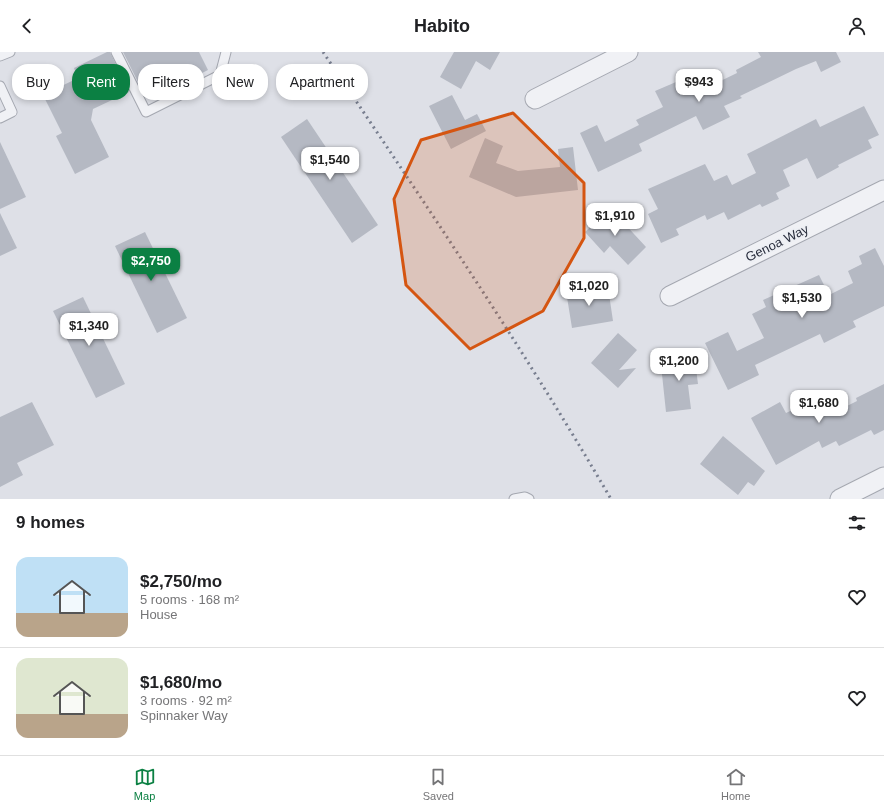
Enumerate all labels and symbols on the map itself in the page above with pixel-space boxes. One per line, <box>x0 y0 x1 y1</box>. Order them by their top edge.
pin: $943 <box>675 69 723 103</box>
pin: $1,540 <box>297 147 363 181</box>
pin: $1,910 <box>582 203 648 237</box>
street label: Genoa Way <box>743 221 811 265</box>
pin: $2,750 <box>118 248 184 282</box>
pin: $1,020 <box>556 273 622 307</box>
pin: $1,530 <box>769 285 835 319</box>
pin: $1,340 <box>56 313 122 347</box>
pin: $1,200 <box>646 348 712 382</box>
pin: $1,680 <box>786 390 852 424</box>

